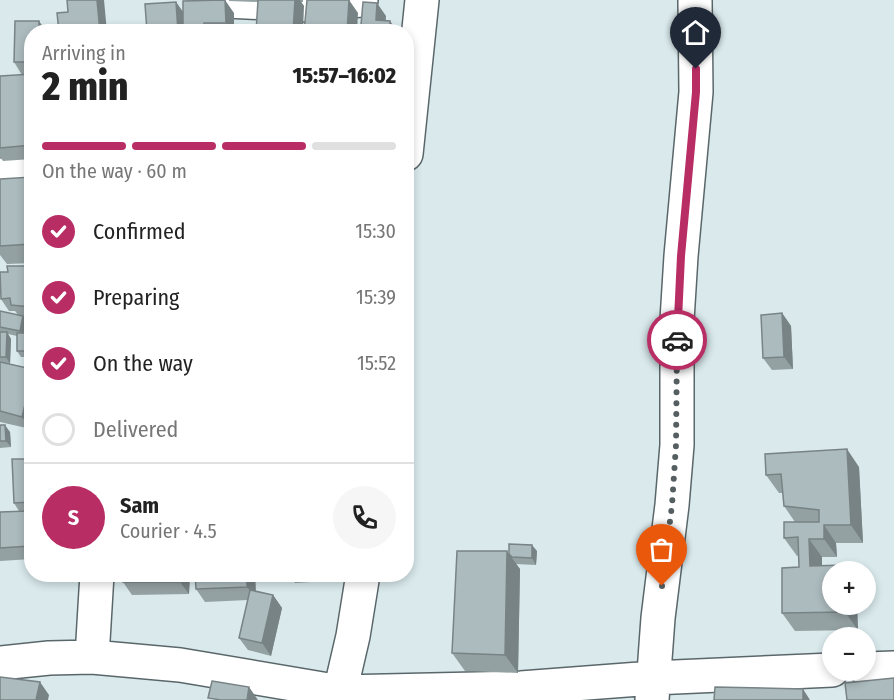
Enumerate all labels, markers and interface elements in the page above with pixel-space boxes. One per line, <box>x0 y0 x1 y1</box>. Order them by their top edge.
pin <box>670 7 721 69</box>
icon: home <box>679 16 712 49</box>
text: Arriving in <box>42 41 126 65</box>
text: 15:57–16:02 <box>293 62 396 89</box>
text: 2 min <box>42 64 128 110</box>
text: On the way · 60 m <box>42 159 187 183</box>
icon: check <box>42 215 75 248</box>
text: Confirmed <box>93 218 186 245</box>
text: 15:30 <box>355 219 396 243</box>
icon: check <box>42 281 75 314</box>
text: Preparing <box>93 284 179 311</box>
text: 15:39 <box>356 285 396 309</box>
courier <box>647 310 707 370</box>
icon: car <box>661 324 694 357</box>
icon: check <box>42 347 75 380</box>
text: On the way <box>93 350 193 377</box>
text: 15:52 <box>357 351 396 375</box>
text: Delivered <box>93 416 178 443</box>
button: phone <box>333 486 396 549</box>
text: Sam <box>120 492 159 519</box>
text: S <box>68 504 79 531</box>
text: Courier · 4.5 <box>120 519 217 543</box>
pin <box>636 524 687 586</box>
icon: bag <box>645 533 678 566</box>
map controls <box>822 561 876 681</box>
button: + <box>822 561 876 615</box>
button: − <box>822 627 876 681</box>

